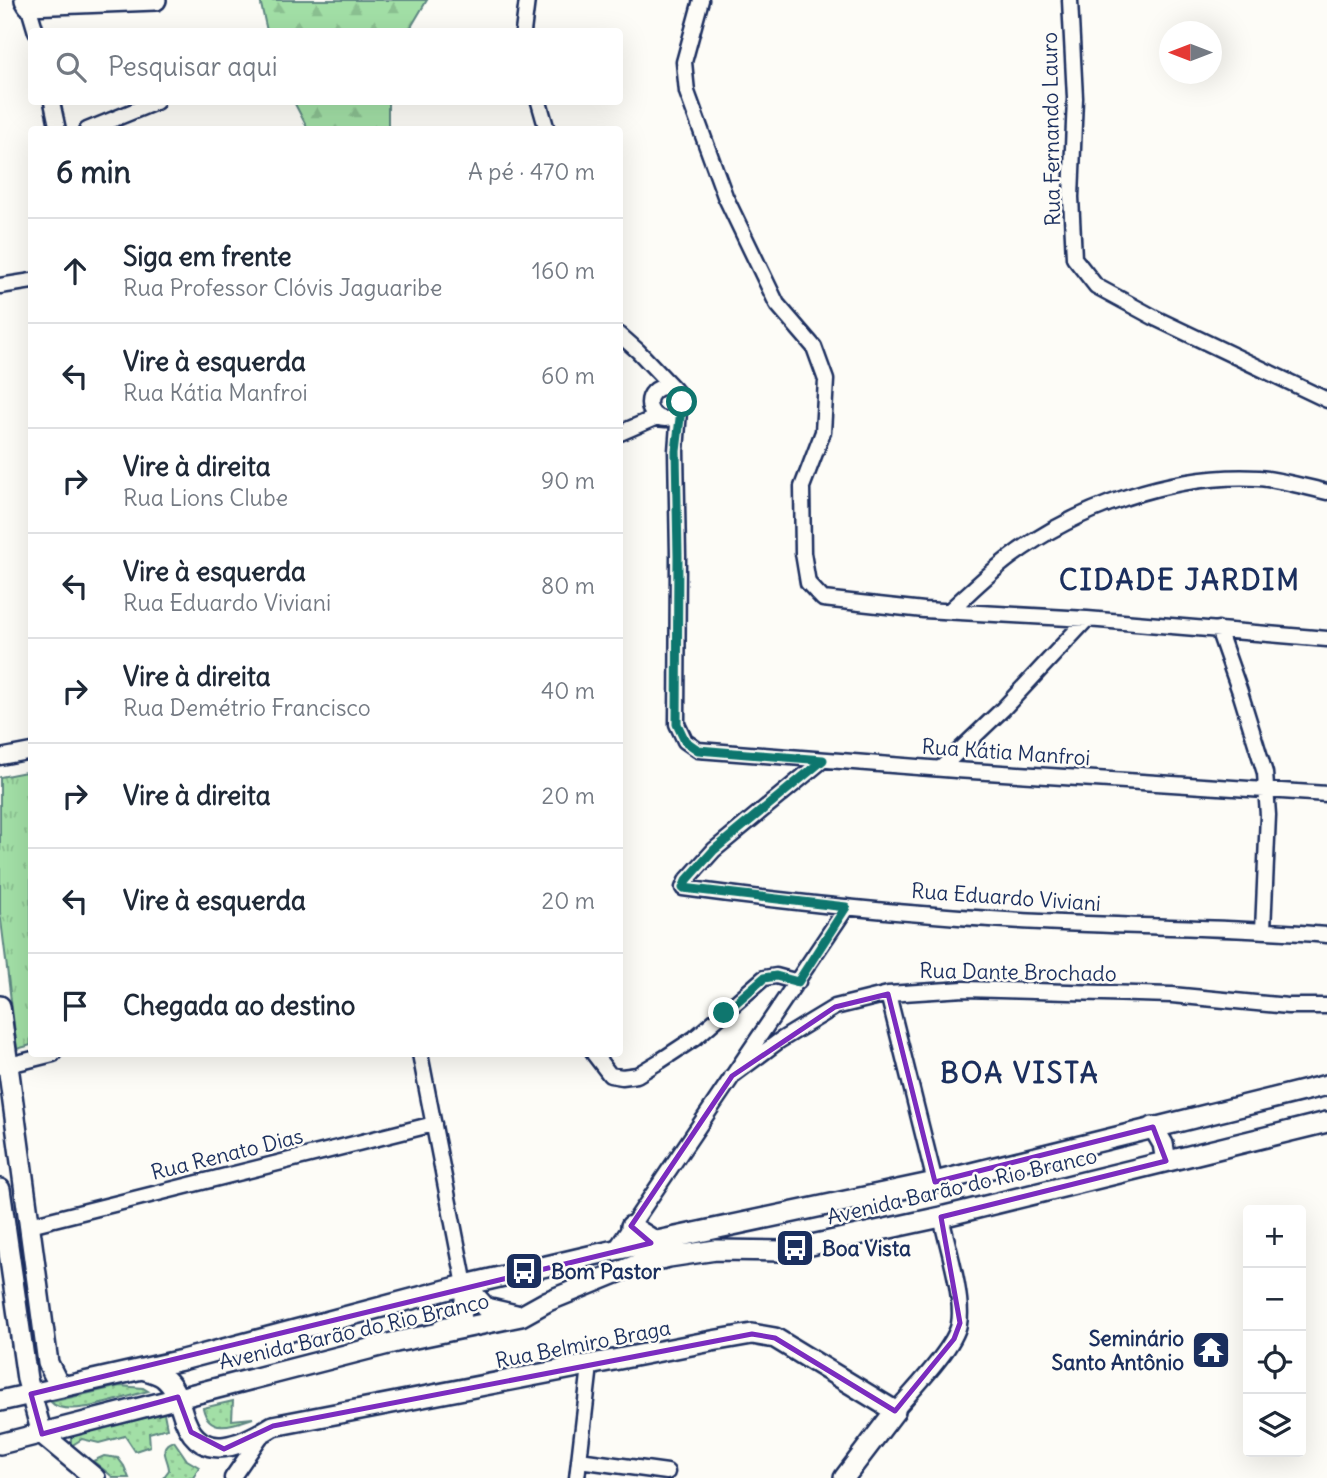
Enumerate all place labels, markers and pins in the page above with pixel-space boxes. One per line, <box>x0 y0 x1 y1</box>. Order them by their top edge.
bus stop icon: Boa Vista <box>774 1227 816 1269</box>
place label: Boa Vista <box>822 1235 911 1262</box>
bus stop icon: Bom Pastor <box>503 1250 545 1292</box>
place label: Bom Pastor <box>551 1258 662 1285</box>
place label: Seminário Santo Antônio <box>1051 1325 1184 1376</box>
temple icon: Seminário Santo Antônio <box>1190 1329 1232 1371</box>

